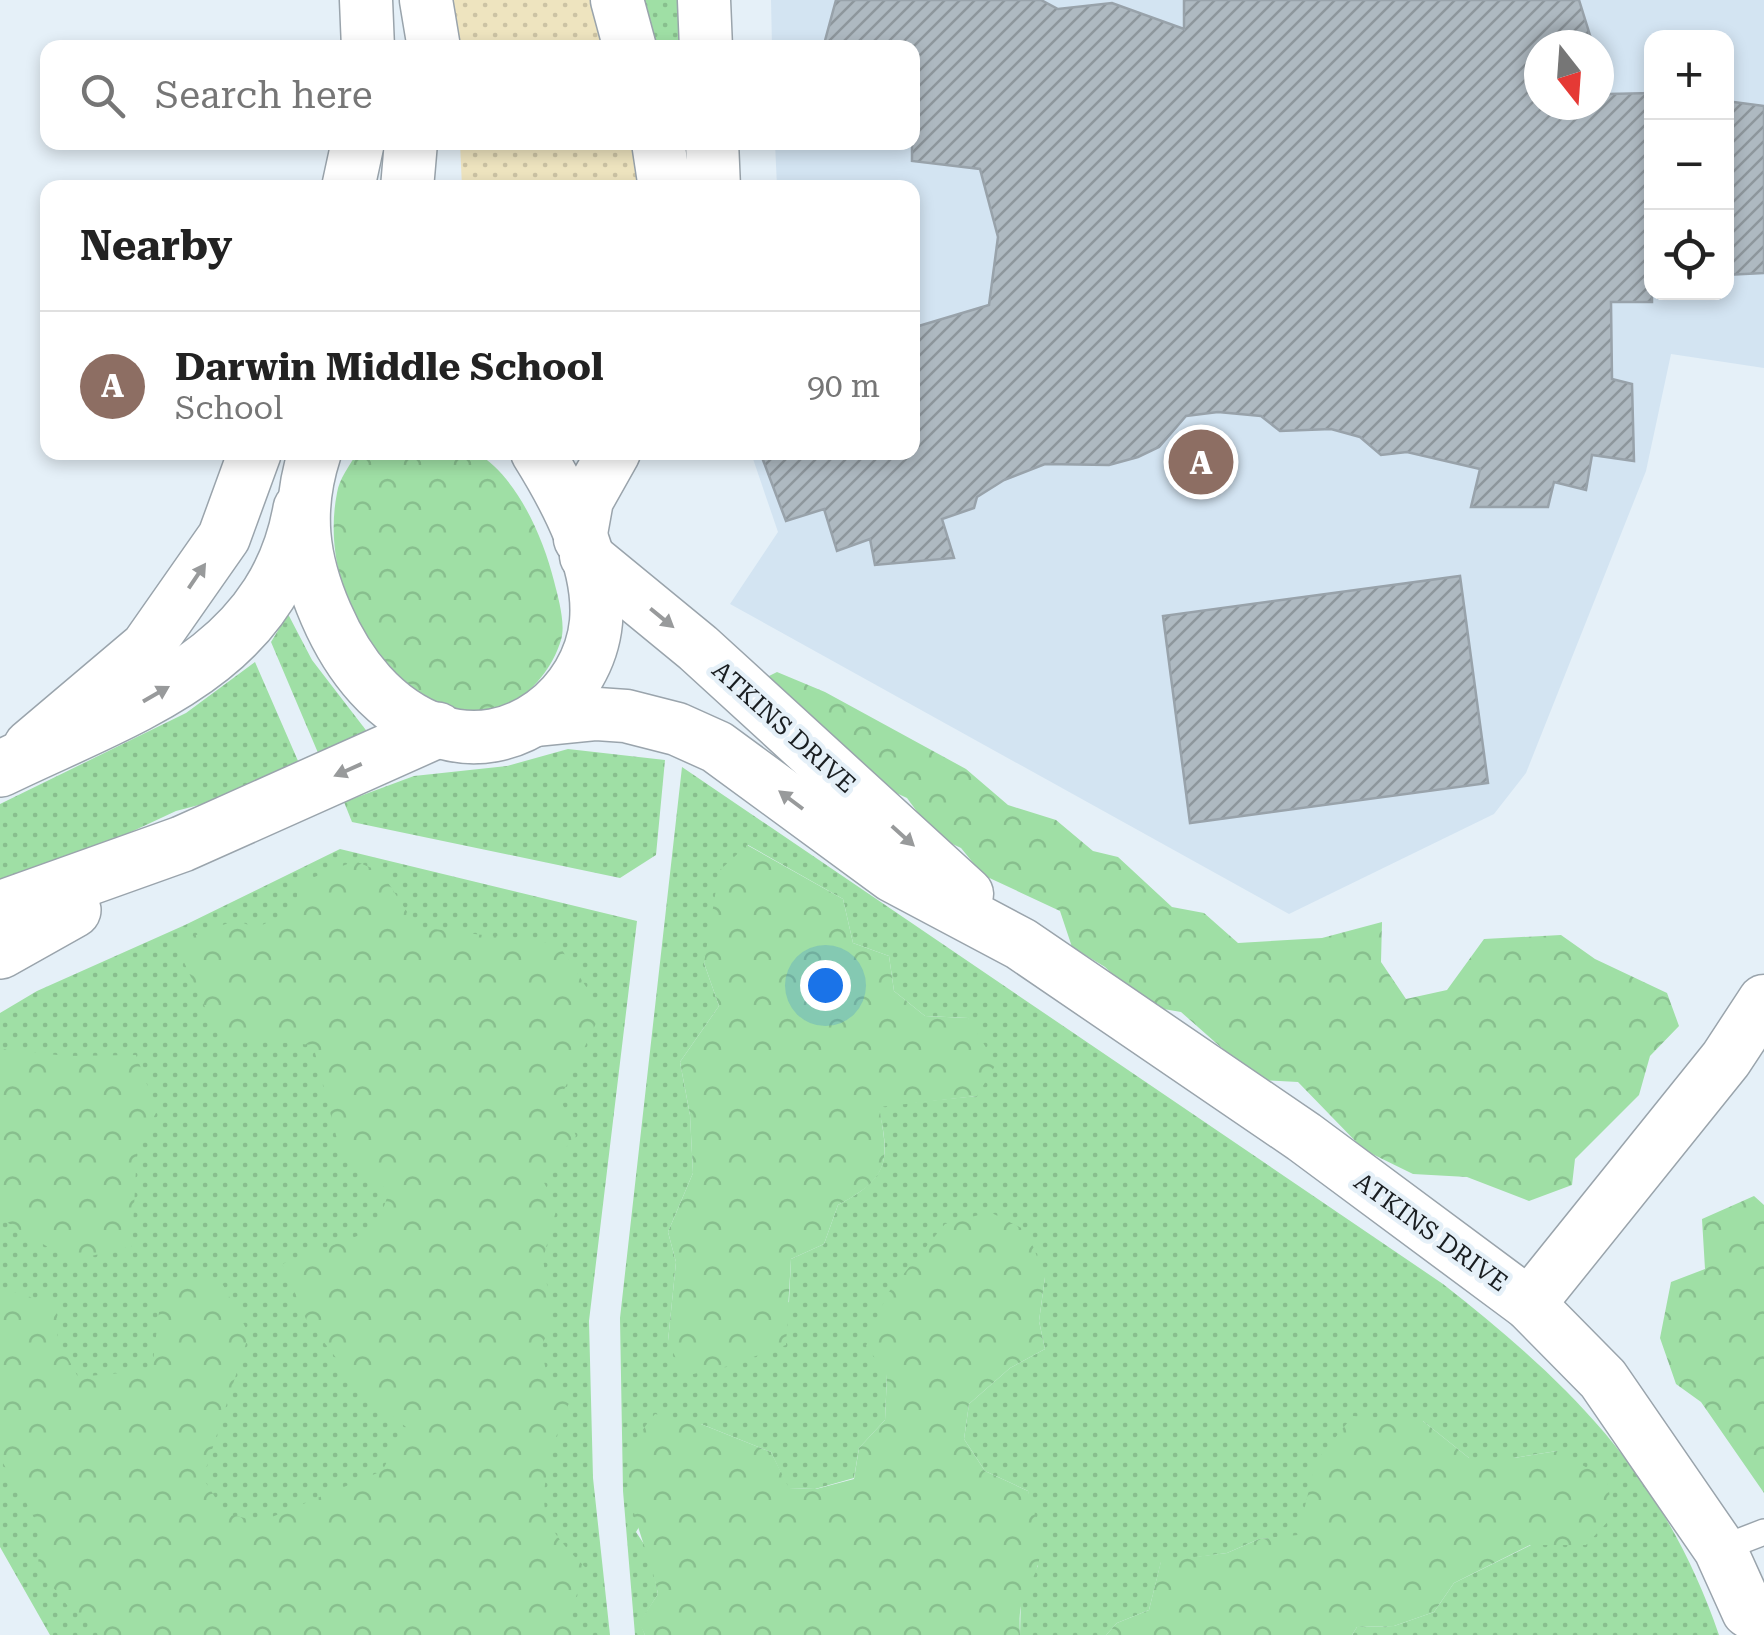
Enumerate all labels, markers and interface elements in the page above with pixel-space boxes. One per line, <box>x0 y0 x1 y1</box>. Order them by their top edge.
north arrow <box>1524 30 1614 120</box>
map controls <box>1644 30 1734 300</box>
button: + <box>1644 30 1734 120</box>
search box <box>40 40 920 150</box>
icon: search <box>75 68 130 123</box>
text: Search here <box>155 73 373 117</box>
button: − <box>1644 120 1734 210</box>
button: locate <box>1644 210 1734 300</box>
text: Nearby <box>80 221 232 270</box>
text: Darwin Middle School <box>175 345 604 389</box>
text: A <box>101 367 124 405</box>
text: 90 m <box>807 367 880 405</box>
text: School <box>175 389 283 427</box>
pin: A <box>1168 424 1234 500</box>
one-way arrow <box>188 562 206 589</box>
one-way arrow <box>649 607 674 628</box>
street label: ATKINS DRIVE <box>707 655 861 799</box>
one-way arrow <box>142 686 171 703</box>
one-way arrow <box>333 762 362 778</box>
one-way arrow <box>778 790 804 810</box>
one-way arrow <box>890 824 915 846</box>
your location <box>800 960 851 1011</box>
street label: ATKINS DRIVE <box>1349 1167 1513 1297</box>

